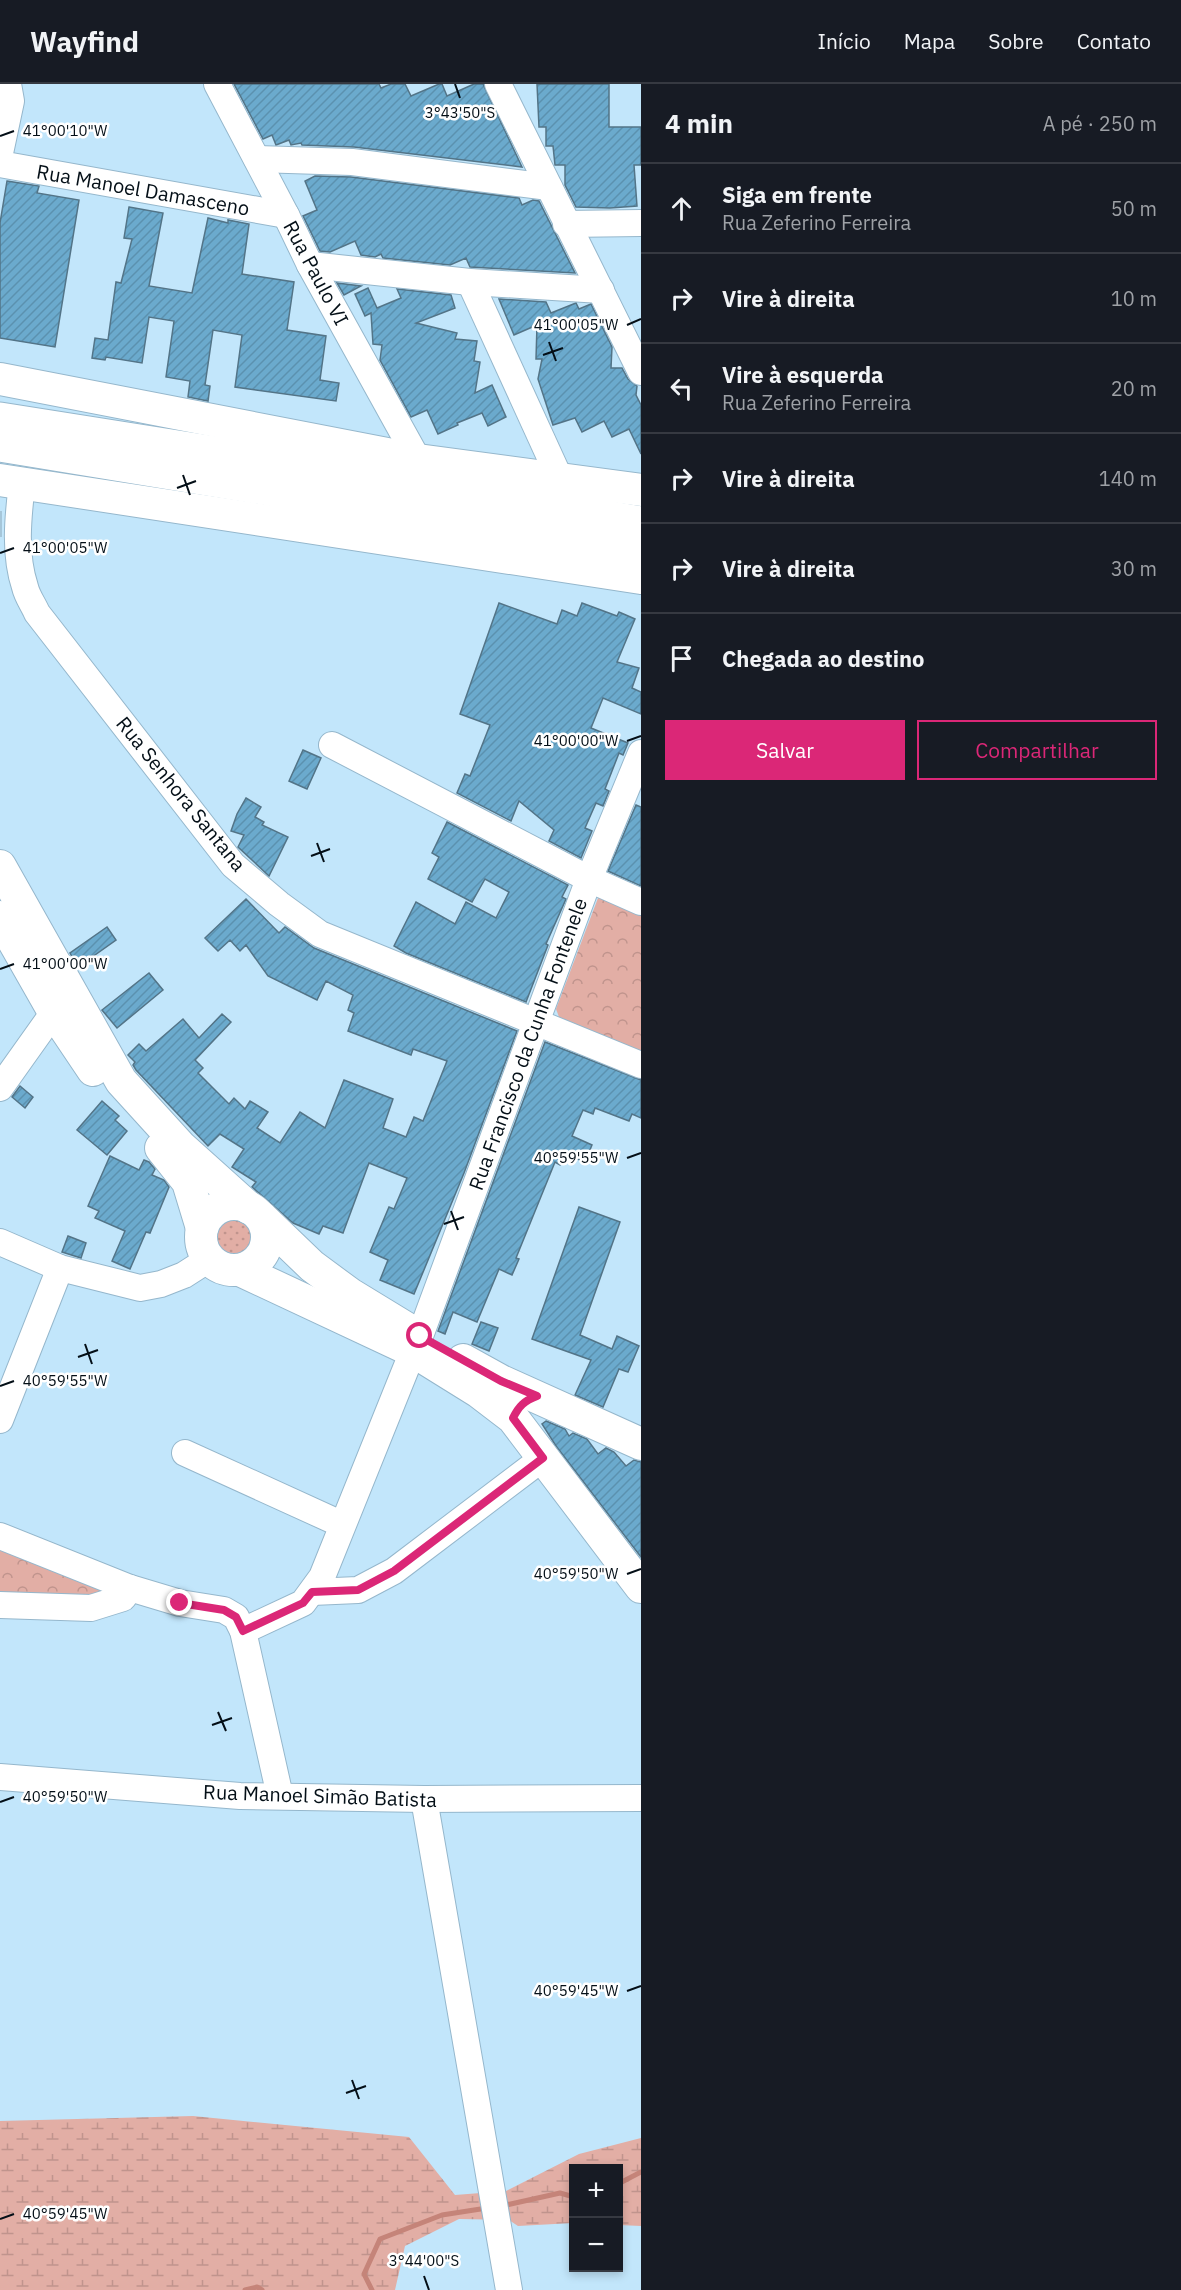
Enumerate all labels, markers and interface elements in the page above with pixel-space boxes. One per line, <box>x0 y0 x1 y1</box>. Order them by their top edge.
text: Wayfind <box>30 23 139 60</box>
text: Início <box>818 27 871 55</box>
text: Mapa <box>904 27 955 55</box>
text: Sobre <box>988 27 1044 55</box>
text: Contato <box>1077 27 1151 55</box>
text: 3°43'50"S <box>425 103 495 122</box>
text: 4 min <box>665 106 733 140</box>
text: A pé · 250 m <box>1043 110 1157 137</box>
text: 41°00'10"W <box>23 121 108 140</box>
street label: Rua Manoel Damasceno <box>35 157 252 222</box>
text: Siga em frente <box>722 180 872 209</box>
icon: ahead <box>665 192 698 225</box>
text: 50 m <box>1111 195 1157 222</box>
text: Rua Zeferino Ferreira <box>722 209 911 236</box>
street label: Rua Paulo VI <box>278 216 355 330</box>
icon: right <box>665 282 698 315</box>
text: Vire à direita <box>722 284 855 313</box>
text: 10 m <box>1111 285 1157 312</box>
text: 41°00'05"W <box>534 315 619 334</box>
text: Vire à esquerda <box>722 360 884 389</box>
icon: left <box>665 372 698 405</box>
text: 20 m <box>1111 375 1157 402</box>
text: Rua Zeferino Ferreira <box>722 389 911 416</box>
icon: right <box>665 462 698 495</box>
text: Vire à direita <box>722 464 855 493</box>
text: 140 m <box>1099 465 1157 492</box>
text: 41°00'05"W <box>23 538 108 557</box>
icon: right <box>665 552 698 585</box>
text: Vire à direita <box>722 554 855 583</box>
text: 30 m <box>1111 555 1157 582</box>
icon: arrive <box>665 642 698 675</box>
text: Chegada ao destino <box>722 644 925 673</box>
street label: Rua Senhora Santana <box>110 711 253 877</box>
button: Salvar <box>665 720 905 780</box>
button: Compartilhar <box>917 720 1157 780</box>
text: 41°00'00"W <box>534 731 619 750</box>
street label: Rua Francisco da Cunha Fontenele <box>462 894 593 1194</box>
text: 41°00'00"W <box>23 954 108 973</box>
text: 40°59'55"W <box>534 1148 619 1167</box>
route start <box>406 1322 432 1348</box>
text: 40°59'55"W <box>23 1371 108 1390</box>
text: 40°59'50"W <box>534 1564 619 1583</box>
route end <box>166 1589 192 1615</box>
street label: Rua Manoel Simão Batista <box>203 1778 438 1813</box>
text: 40°59'50"W <box>23 1787 108 1806</box>
text: 40°59'45"W <box>534 1981 619 2000</box>
map controls <box>569 2164 623 2272</box>
button: + <box>569 2164 623 2218</box>
text: 40°59'45"W <box>23 2204 108 2223</box>
button: − <box>569 2218 623 2272</box>
text: 3°44'00"S <box>389 2251 459 2270</box>

